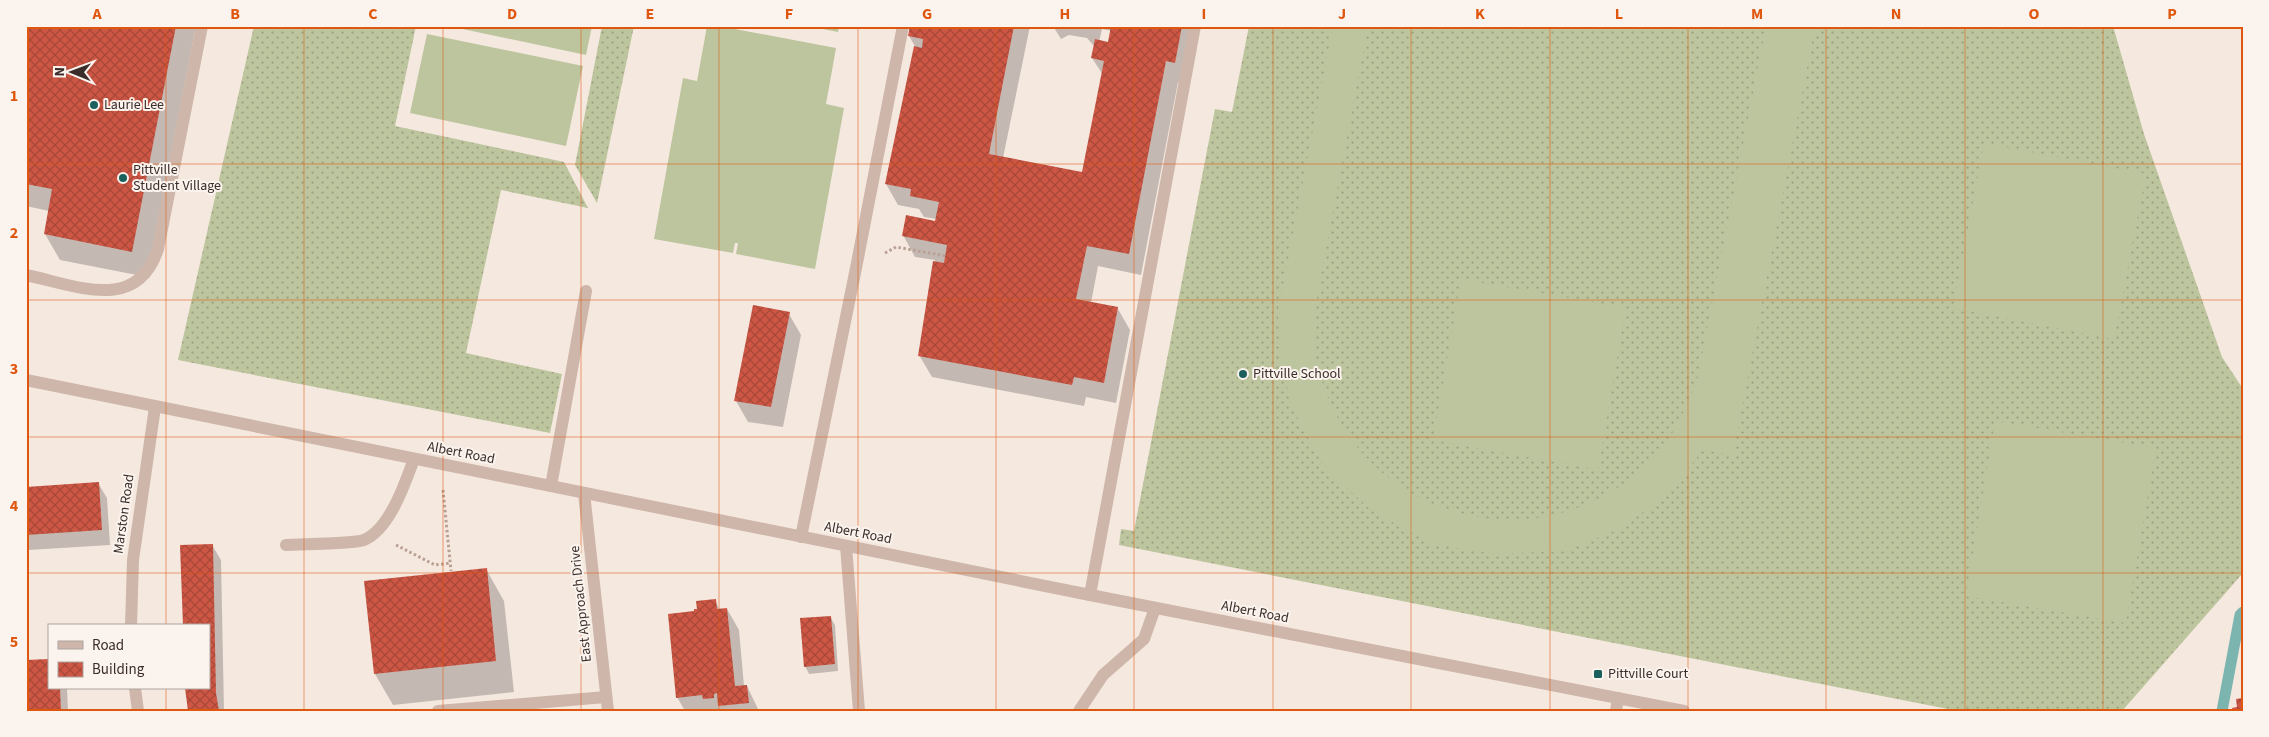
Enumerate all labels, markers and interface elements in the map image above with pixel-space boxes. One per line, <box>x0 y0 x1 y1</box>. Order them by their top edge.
text: A <box>91 3 102 25</box>
text: B <box>230 3 240 25</box>
text: C <box>368 3 378 25</box>
text: D <box>507 3 517 25</box>
text: E <box>646 3 654 25</box>
text: F <box>785 3 793 25</box>
text: G <box>922 3 932 25</box>
text: H <box>1060 3 1070 25</box>
text: I <box>1202 3 1206 25</box>
text: J <box>1338 3 1346 25</box>
text: K <box>1475 3 1485 25</box>
text: L <box>1615 3 1623 25</box>
text: M <box>1751 3 1763 25</box>
text: N <box>1891 3 1901 25</box>
text: O <box>2029 3 2040 25</box>
text: P <box>2167 3 2177 25</box>
north arrow <box>48 48 98 98</box>
text: N <box>50 67 70 77</box>
text: 1 <box>10 85 18 107</box>
place label: Laurie Lee <box>104 95 164 115</box>
marker: Laurie Lee <box>88 99 100 111</box>
place label: Pittville Student Village <box>133 160 221 196</box>
marker: Pittville Student Village <box>117 172 129 184</box>
text: 2 <box>10 222 18 244</box>
text: 3 <box>10 358 18 380</box>
place label: Pittville School <box>1253 364 1341 384</box>
marker: Pittville School <box>1237 368 1249 380</box>
street label: Albert Road <box>426 437 496 469</box>
street label: Marston Road <box>109 473 139 555</box>
text: 4 <box>10 495 19 517</box>
street label: Albert Road <box>823 517 893 549</box>
street label: East Approach Drive <box>565 545 597 663</box>
street label: Albert Road <box>1220 596 1290 628</box>
legend <box>48 624 210 690</box>
text: 5 <box>10 631 18 653</box>
text: Road <box>92 635 124 656</box>
text: Building <box>92 659 145 680</box>
place label: Pittville Court <box>1608 664 1688 684</box>
marker: Pittville Court <box>1592 668 1604 680</box>

